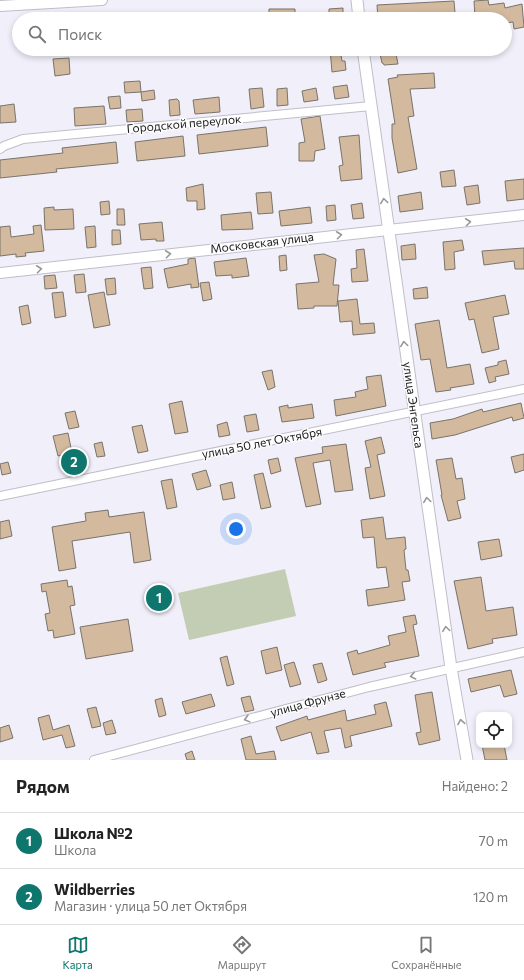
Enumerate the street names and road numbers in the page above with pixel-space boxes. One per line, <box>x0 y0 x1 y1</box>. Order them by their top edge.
street label: Городской переулок <box>126 111 243 135</box>
street label: Московская улица <box>209 229 314 255</box>
street label: улица Энгельса <box>401 361 427 449</box>
street label: улица 50 лет Октября <box>201 423 323 461</box>
street label: улица Фрунзе <box>269 685 347 719</box>

